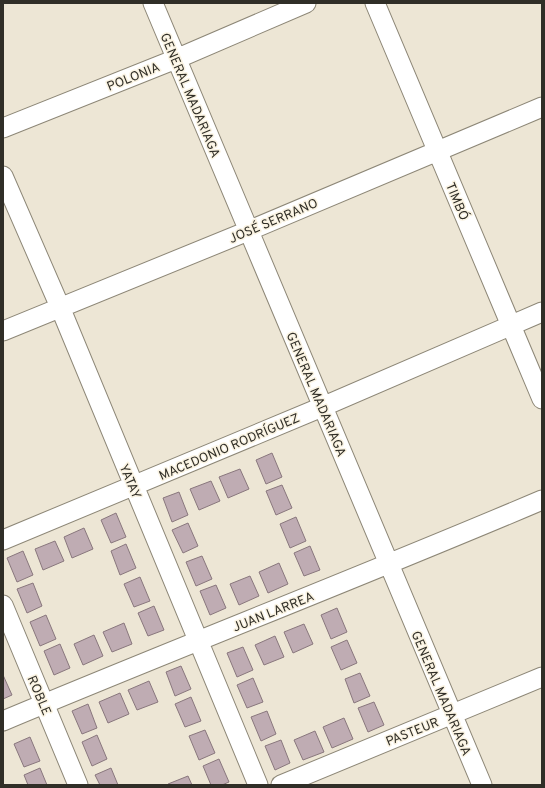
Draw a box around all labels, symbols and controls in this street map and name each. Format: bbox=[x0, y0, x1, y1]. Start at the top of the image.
street label: GENERAL MADARIAGA bbox=[156, 31, 223, 161]
street label: POLONIA bbox=[105, 60, 163, 96]
street label: TIMBÓ bbox=[441, 180, 473, 223]
street label: JOSÉ SERRANO bbox=[226, 194, 321, 248]
street label: GENERAL MADARIAGA bbox=[282, 330, 349, 460]
street label: MACEDONIO RODRÍGUEZ bbox=[156, 409, 303, 485]
street label: YATAY bbox=[115, 462, 144, 502]
street label: JUAN LARREA bbox=[231, 589, 317, 636]
street label: GENERAL MADARIAGA bbox=[407, 629, 474, 759]
street label: ROBLE bbox=[23, 674, 54, 718]
street label: PASTEUR bbox=[384, 715, 442, 751]

